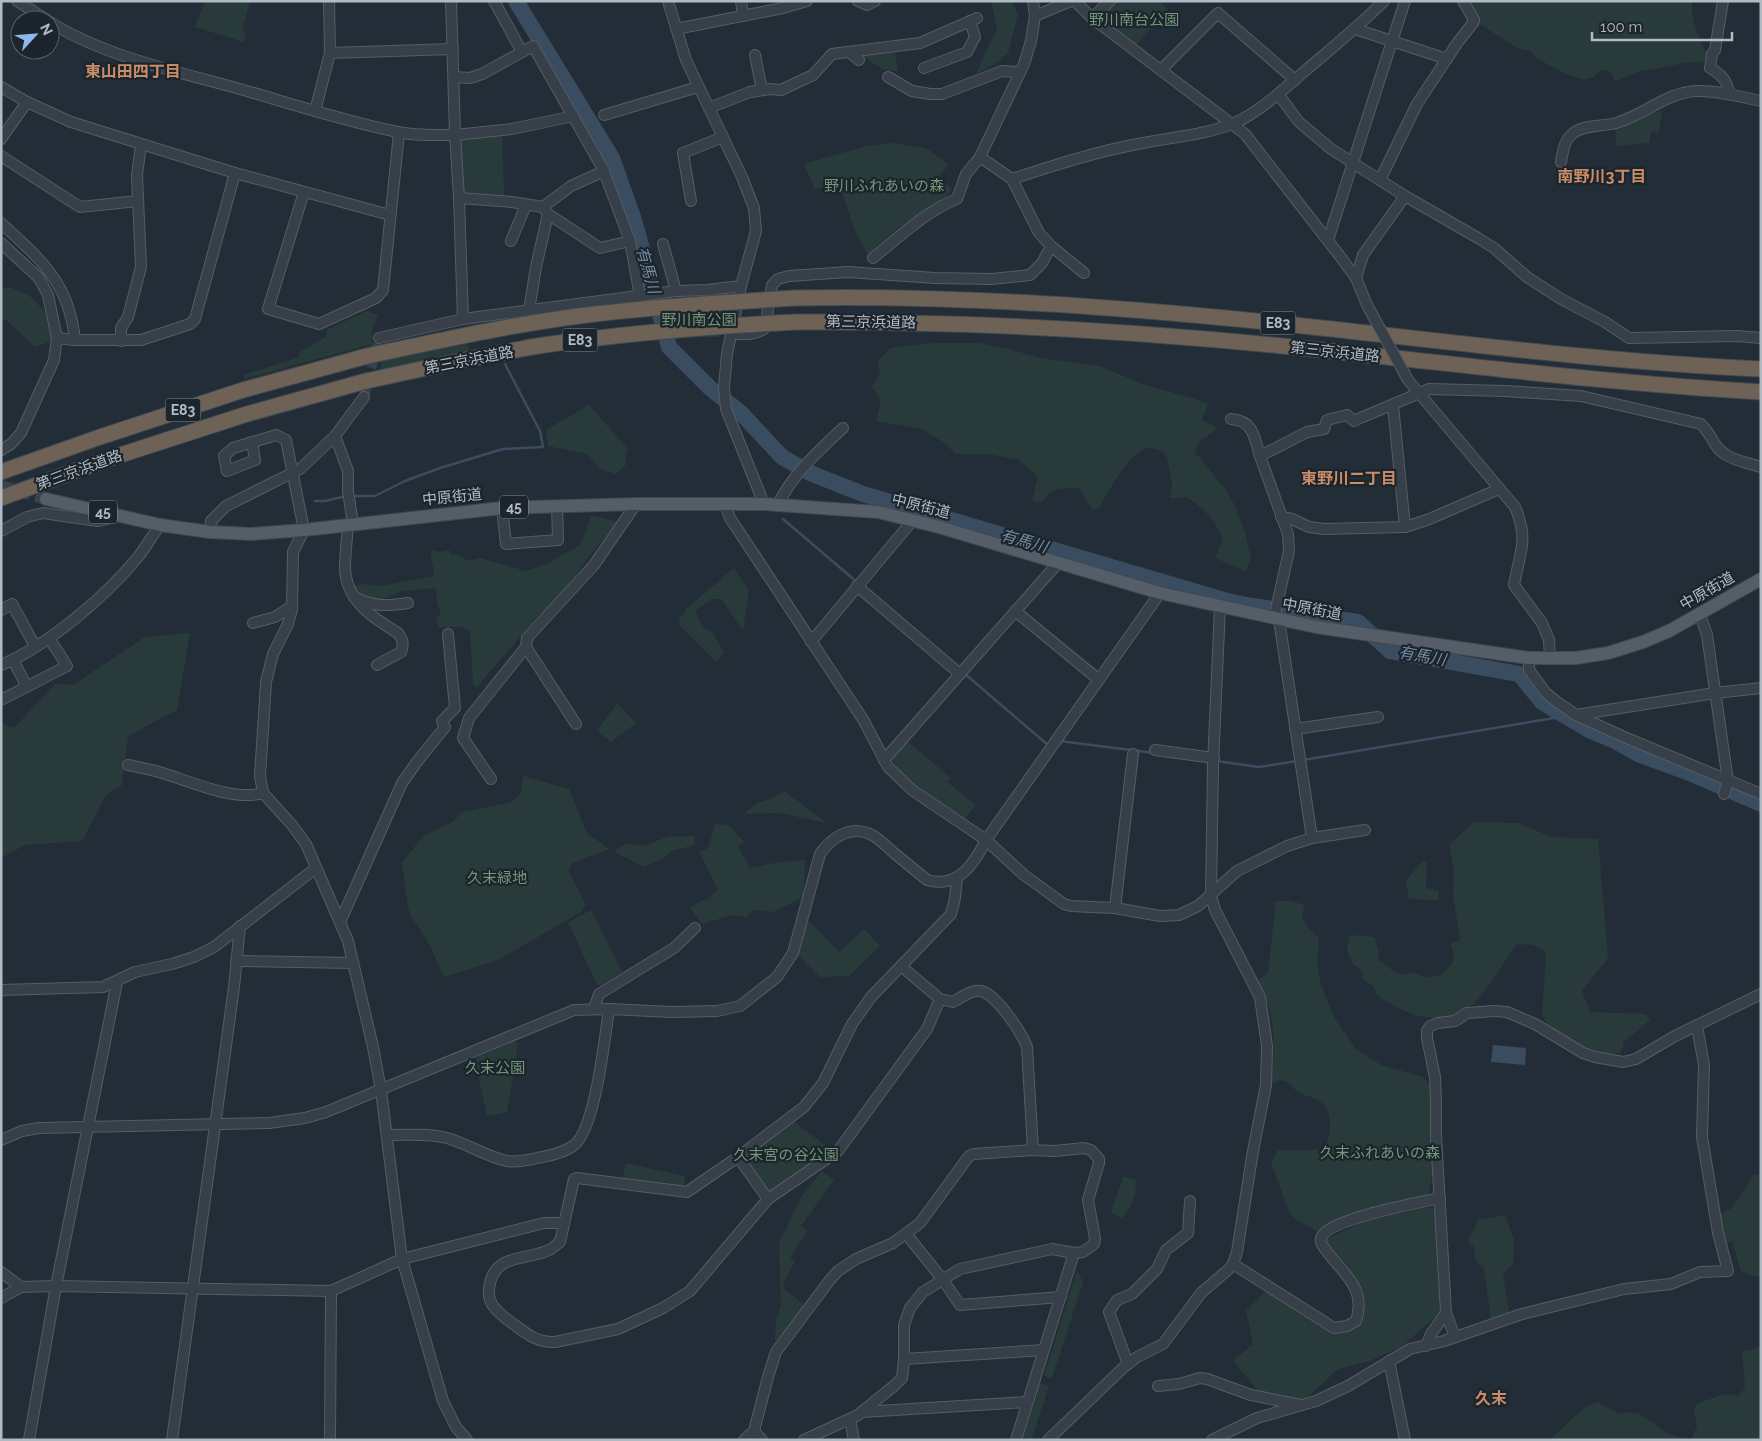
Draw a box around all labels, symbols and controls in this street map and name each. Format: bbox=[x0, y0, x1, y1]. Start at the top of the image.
north arrow bbox=[10, 10, 60, 60]
scale bar bbox=[1592, 10, 1732, 42]
park label: 野川南台公園 bbox=[1089, 11, 1179, 29]
text: 100 m bbox=[1600, 18, 1642, 36]
text: N bbox=[37, 21, 56, 38]
district label: 東山田四丁目 bbox=[85, 62, 181, 81]
district label: 南野川3丁目 bbox=[1558, 167, 1646, 186]
park label: 野川ふれあいの森 bbox=[824, 177, 944, 195]
water label: 有馬川 bbox=[632, 244, 664, 298]
park label: 野川南公園 bbox=[661, 311, 737, 329]
street label: 第三京浜道路 bbox=[826, 312, 916, 332]
road number: E83 bbox=[1260, 312, 1296, 334]
road number: E83 bbox=[562, 328, 598, 352]
street label: 第三京浜道路 bbox=[1289, 338, 1381, 366]
street label: 第三京浜道路 bbox=[423, 343, 515, 377]
road number: E83 bbox=[166, 398, 200, 422]
street label: 第三京浜道路 bbox=[34, 446, 124, 494]
district label: 東野川二丁目 bbox=[1301, 469, 1397, 488]
street label: 中原街道 bbox=[421, 485, 483, 509]
street label: 中原街道 bbox=[890, 490, 952, 522]
road number: 45 bbox=[500, 496, 528, 518]
road number: 45 bbox=[89, 501, 117, 524]
water label: 有馬川 bbox=[998, 525, 1052, 557]
street label: 中原街道 bbox=[1677, 568, 1737, 614]
street label: 中原街道 bbox=[1281, 594, 1343, 624]
water label: 有馬川 bbox=[1397, 642, 1449, 670]
park label: 久末緑地 bbox=[467, 869, 527, 887]
park label: 久末公園 bbox=[465, 1059, 525, 1077]
park label: 久末ふれあいの森 bbox=[1320, 1144, 1440, 1162]
park label: 久末宮の谷公園 bbox=[733, 1146, 839, 1164]
district label: 久末 bbox=[1475, 1389, 1507, 1408]

